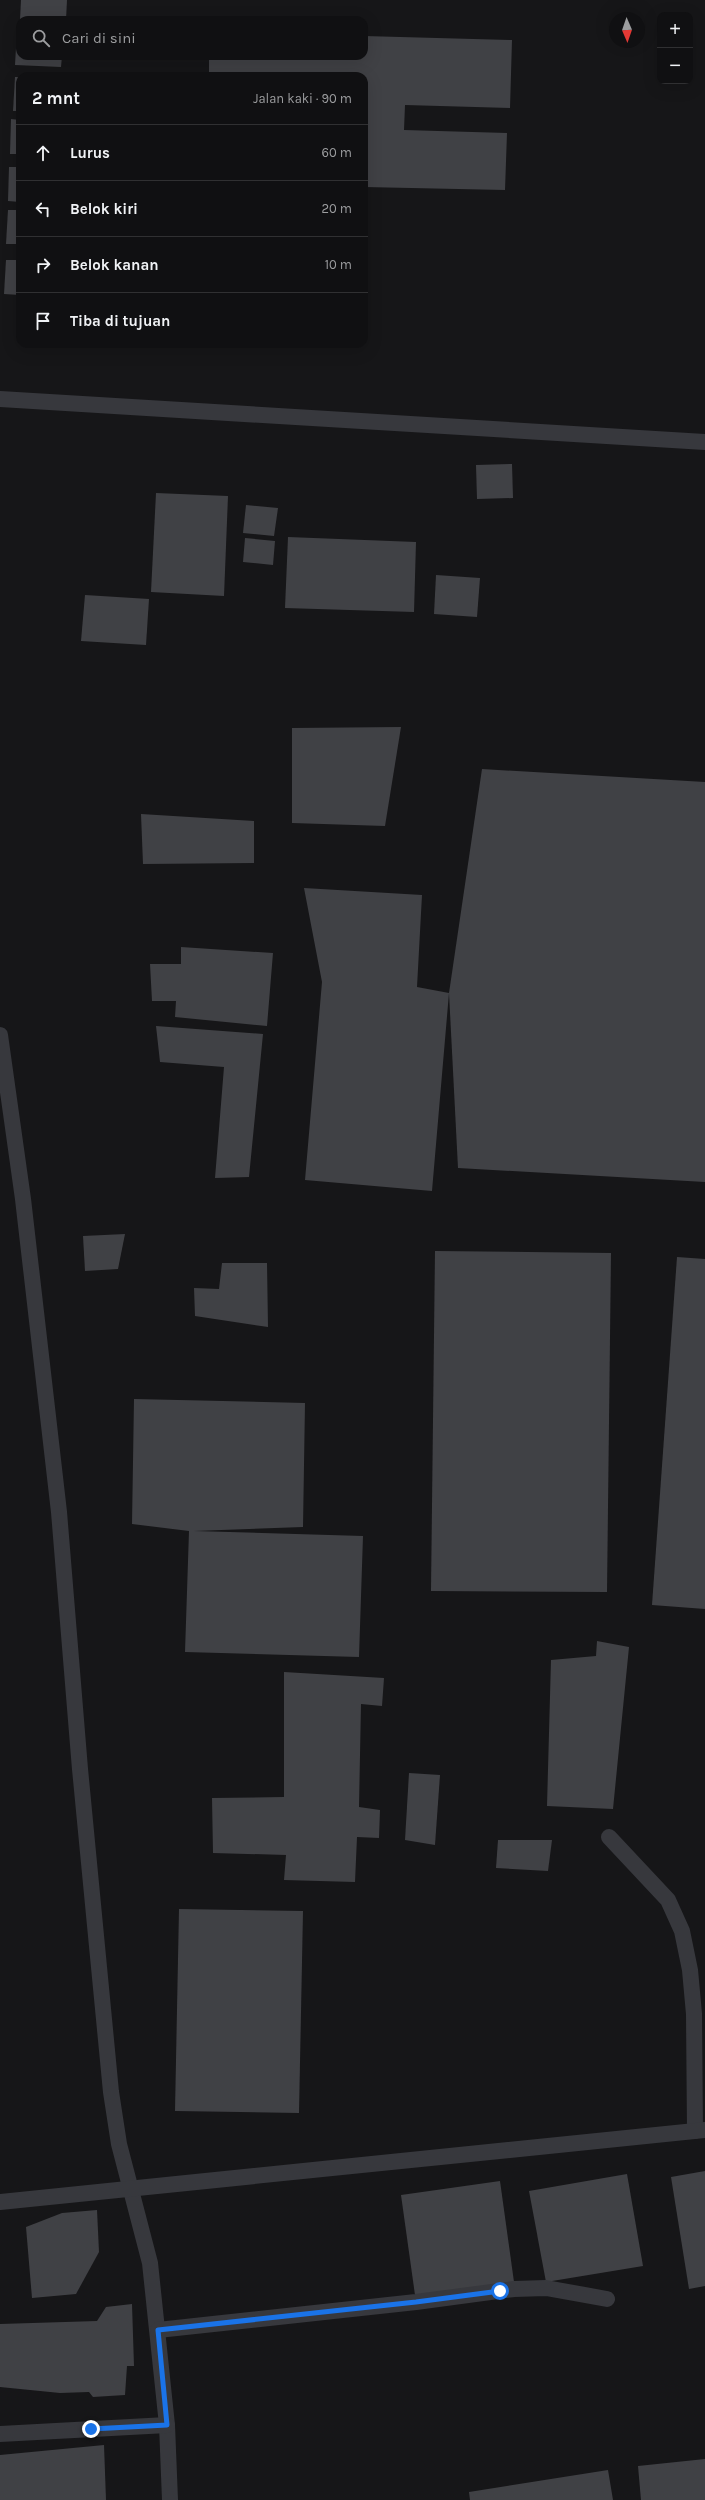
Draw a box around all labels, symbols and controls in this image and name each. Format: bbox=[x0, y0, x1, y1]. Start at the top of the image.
north arrow bbox=[609, 12, 645, 48]
map controls bbox=[657, 12, 693, 84]
button: + bbox=[657, 12, 693, 48]
search box bbox=[16, 16, 368, 60]
icon: search bbox=[30, 27, 52, 49]
text: Cari di sini bbox=[62, 29, 136, 47]
button: − bbox=[657, 48, 693, 84]
text: 2 mnt bbox=[32, 88, 80, 108]
text: Jalan kaki · 90 m bbox=[253, 91, 352, 106]
icon: ahead bbox=[32, 142, 54, 164]
text: Lurus bbox=[70, 144, 110, 162]
text: 60 m bbox=[322, 145, 352, 160]
icon: left bbox=[32, 198, 54, 220]
text: Belok kiri bbox=[70, 200, 138, 218]
text: 20 m bbox=[322, 201, 352, 216]
icon: right bbox=[32, 254, 54, 276]
text: Belok kanan bbox=[70, 256, 159, 274]
text: 10 m bbox=[325, 257, 352, 272]
icon: arrive bbox=[32, 310, 54, 332]
text: Tiba di tujuan bbox=[70, 312, 170, 330]
route start bbox=[491, 2282, 509, 2300]
route end bbox=[82, 2420, 100, 2438]

